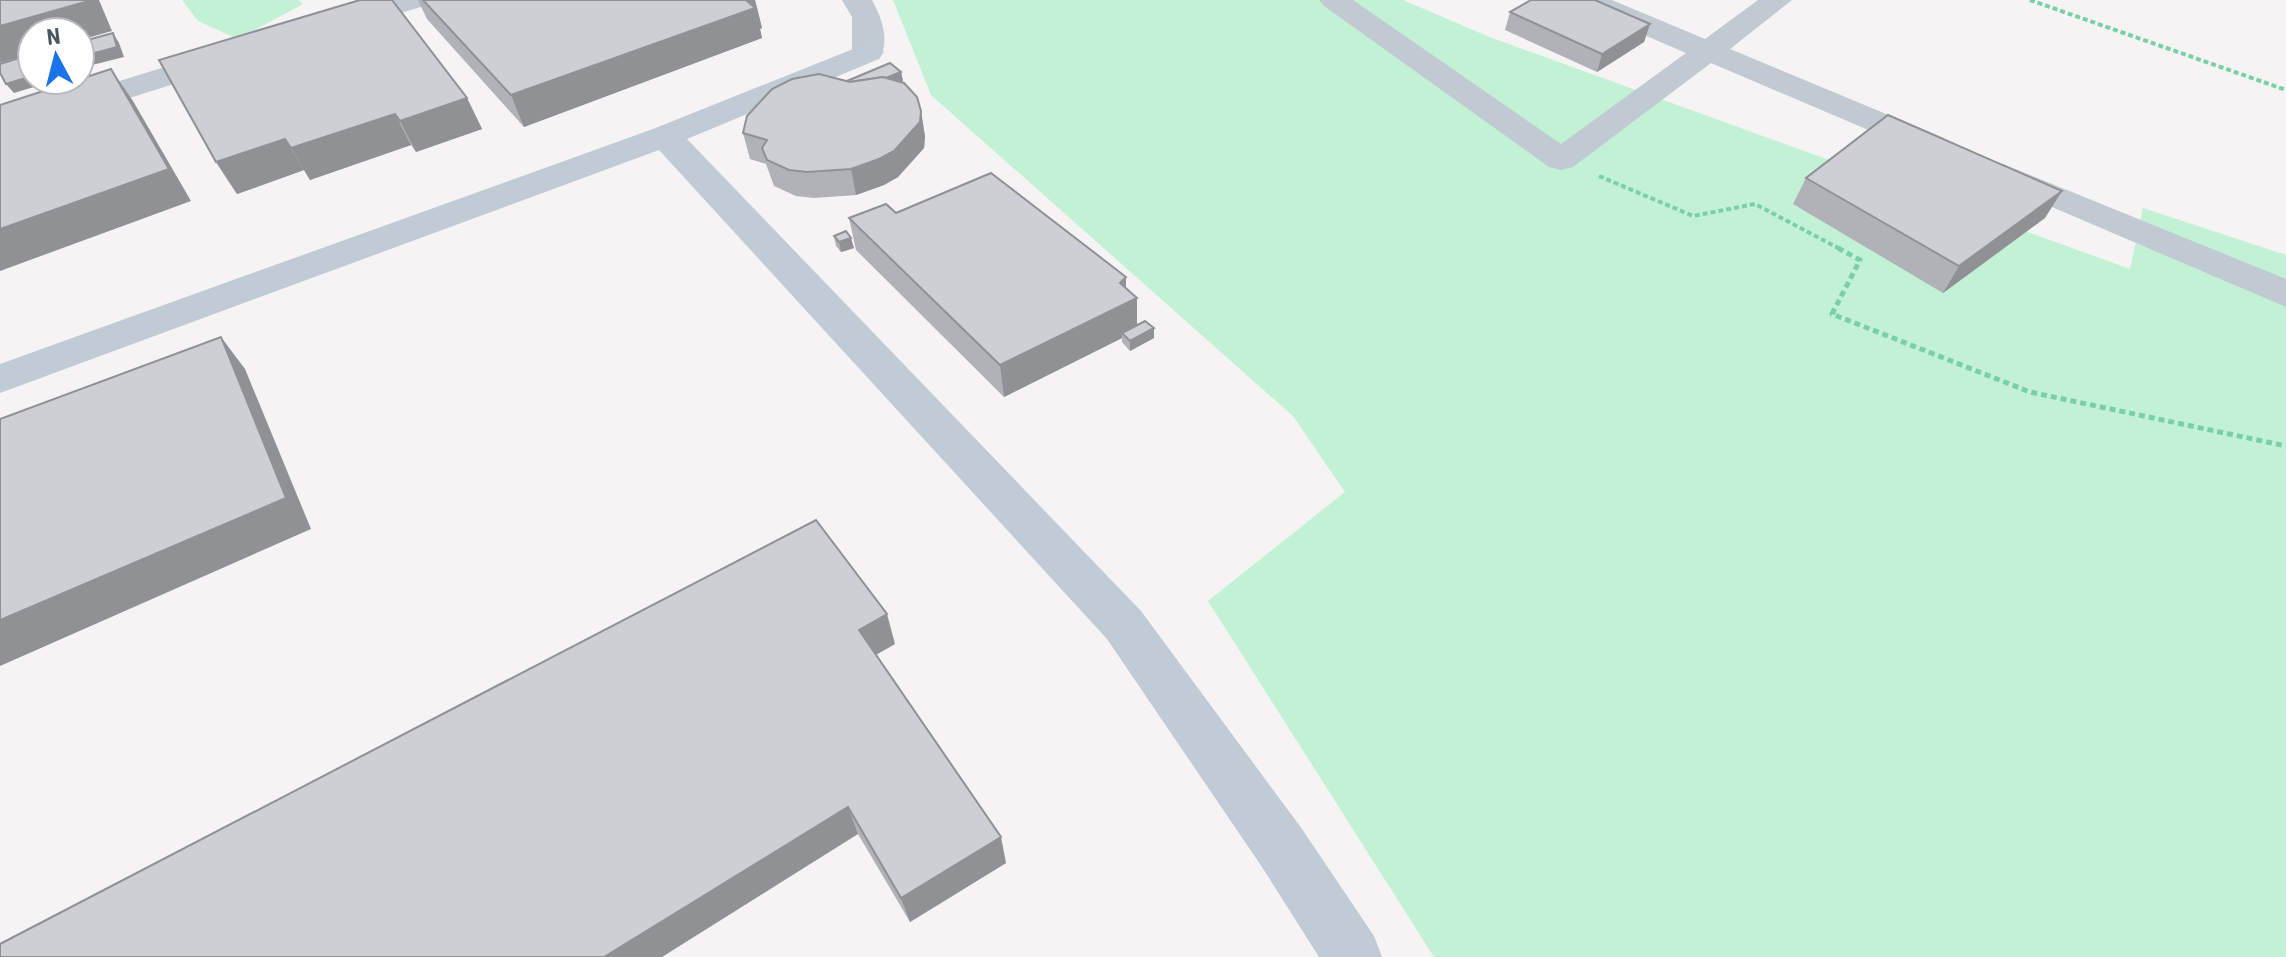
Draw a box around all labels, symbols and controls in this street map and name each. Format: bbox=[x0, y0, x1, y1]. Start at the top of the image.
north arrow bbox=[16, 16, 96, 96]
text: N bbox=[45, 23, 62, 50]

